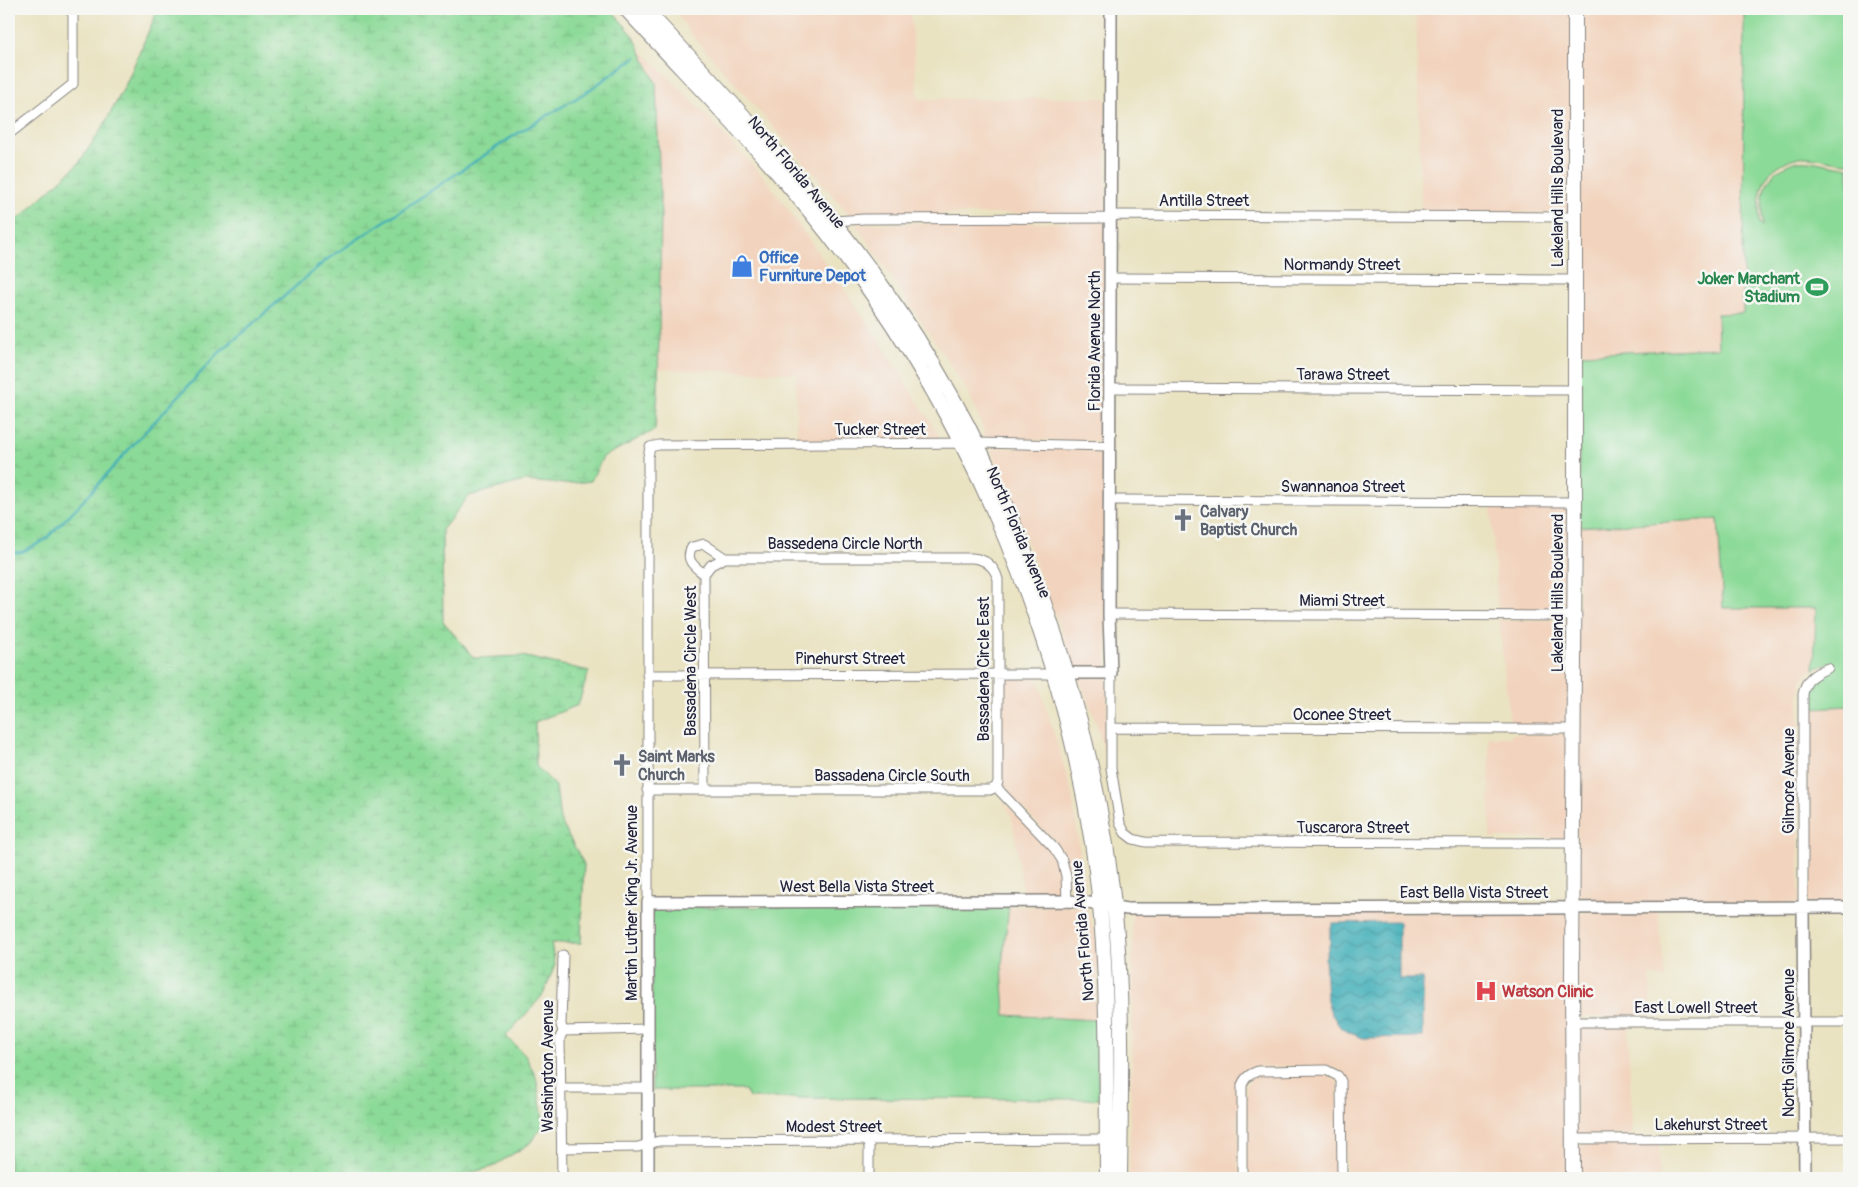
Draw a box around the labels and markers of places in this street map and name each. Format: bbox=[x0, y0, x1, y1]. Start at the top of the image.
place label: Office Furniture Depot bbox=[759, 248, 867, 286]
shop icon: Office Furniture Depot bbox=[729, 253, 755, 279]
place label: Joker Marchant Stadium bbox=[1697, 269, 1801, 307]
sports icon: Joker Marchant Stadium bbox=[1804, 274, 1830, 300]
place label: Calvary Baptist Church bbox=[1200, 502, 1298, 540]
church icon: Calvary Baptist Church bbox=[1170, 507, 1196, 533]
place label: Saint Marks Church bbox=[638, 747, 716, 785]
church icon: Saint Marks Church bbox=[609, 752, 635, 778]
hospital icon: Watson Clinic bbox=[1473, 978, 1499, 1004]
place label: Watson Clinic bbox=[1502, 982, 1594, 1002]

